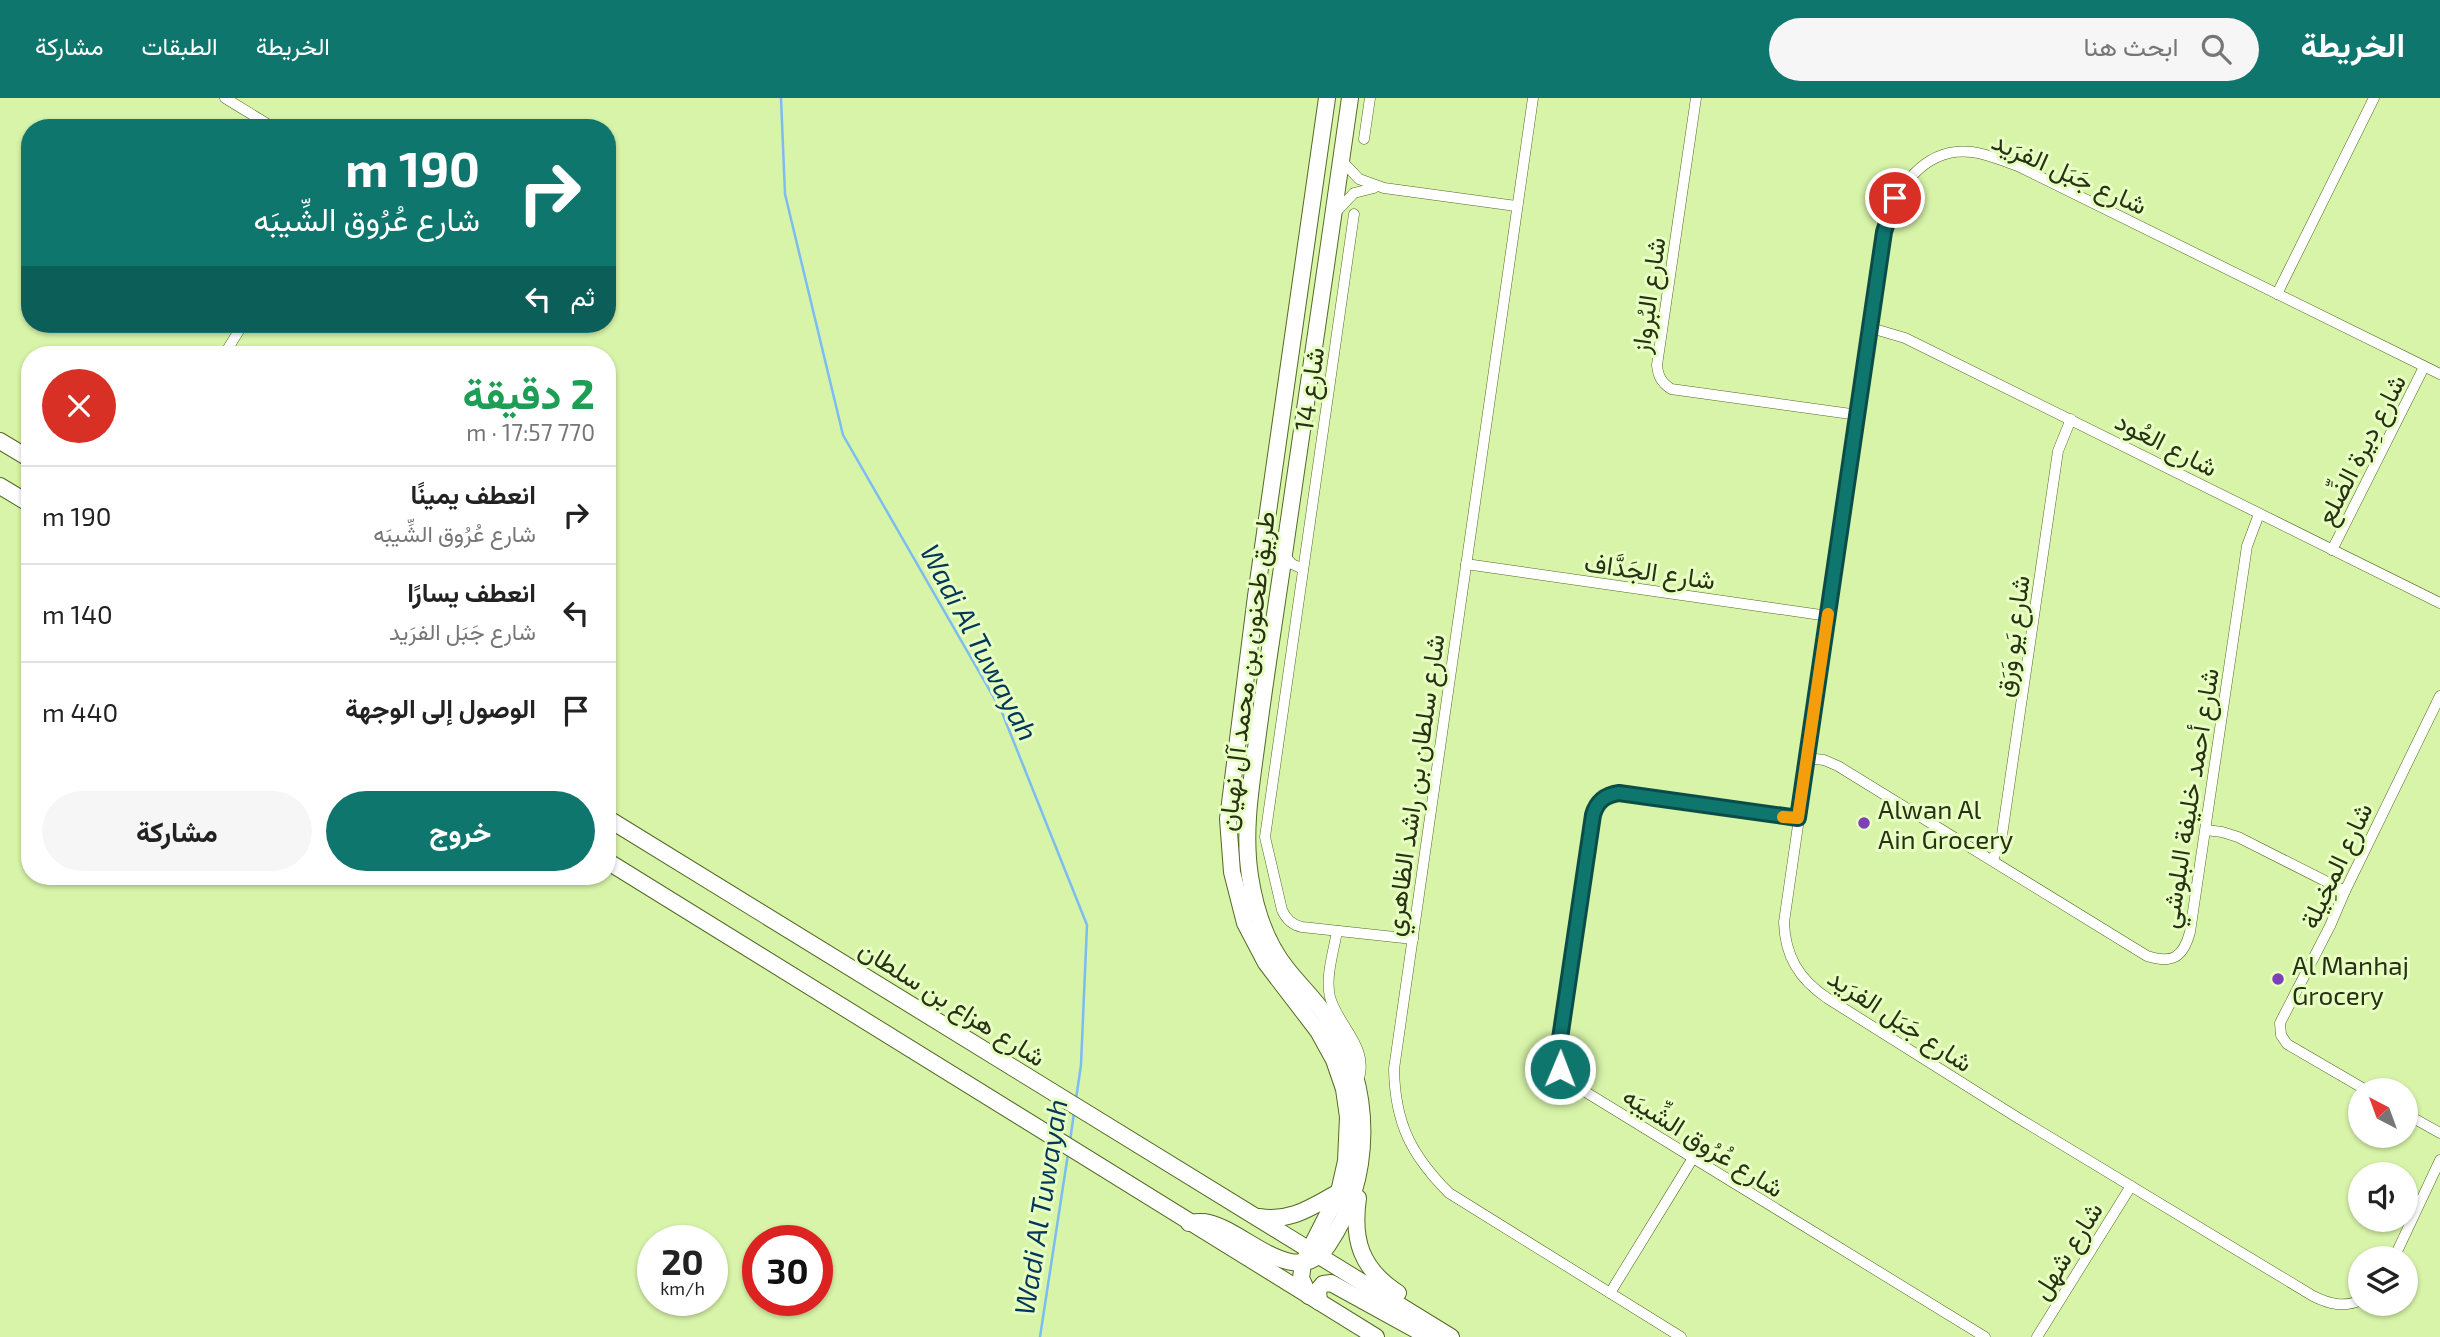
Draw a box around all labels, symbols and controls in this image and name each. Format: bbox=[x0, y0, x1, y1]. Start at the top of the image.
search box bbox=[1769, 18, 2259, 81]
text: الخريطة bbox=[2301, 24, 2405, 64]
text: ابحث هنا bbox=[2084, 30, 2179, 61]
icon: search bbox=[2197, 30, 2235, 68]
text: مشاركة bbox=[35, 31, 103, 60]
text: الطبقات bbox=[141, 31, 218, 60]
text: الخريطة bbox=[256, 31, 330, 60]
street label: شارع جَبَل الفرَيد bbox=[1986, 124, 2152, 224]
text: 190 m bbox=[345, 138, 480, 197]
icon: right bbox=[504, 147, 595, 238]
pin bbox=[1865, 168, 1925, 228]
icon: arrive bbox=[1876, 179, 1914, 217]
text: شارع عُرُوق الشِّيبَه bbox=[253, 199, 480, 237]
street label: شارع البُرواز bbox=[1623, 235, 1674, 357]
icon: left bbox=[519, 280, 557, 318]
text: ثم bbox=[571, 280, 595, 311]
street label: شارع 14 bbox=[1287, 345, 1333, 434]
text: 2 دقيقة bbox=[462, 367, 595, 417]
street label: شارع دِيرة الضِّلع bbox=[2308, 368, 2415, 531]
button: close bbox=[42, 369, 116, 443]
street label: شارع العُود bbox=[2109, 404, 2223, 485]
text: 770 m · 17:57 bbox=[466, 418, 595, 446]
text: انعطف يمينًا bbox=[411, 478, 536, 509]
icon: right bbox=[557, 496, 595, 534]
text: 190 m bbox=[42, 500, 112, 531]
street label: طريق طحنون بن محمد آل نهيان bbox=[1210, 509, 1282, 833]
text: شارع عُرُوق الشِّيبَه bbox=[373, 519, 536, 547]
water label: Wadi Al Tuwayah bbox=[914, 538, 1046, 746]
street label: شارع الجَدَّاف bbox=[1582, 545, 1717, 598]
street label: شارع يَو وَرَق bbox=[1987, 573, 2039, 699]
text: انعطف يسارًا bbox=[407, 576, 536, 607]
icon: left bbox=[557, 594, 595, 632]
text: 140 m bbox=[42, 598, 113, 629]
text: شارع جَبَل الفرَيد bbox=[389, 617, 536, 645]
street label: شارع سلطان بن راشد الظاهري bbox=[1376, 632, 1456, 939]
street label: شارع أحمد خليفة البلوشي bbox=[2152, 666, 2231, 931]
text: الوصول إلى الوجهة bbox=[345, 692, 536, 723]
icon: arrive bbox=[557, 692, 595, 730]
text: 440 m bbox=[42, 696, 118, 727]
button: مشاركة bbox=[42, 791, 312, 871]
button: خروج bbox=[326, 791, 595, 871]
place label: Alwan Al Ain Grocery bbox=[1878, 793, 2014, 854]
street label: شارع المخِيلة bbox=[2292, 797, 2381, 935]
marker: Alwan Al Ain Grocery bbox=[1856, 815, 1872, 831]
street label: شارع هزاع بن سلطان bbox=[852, 932, 1052, 1075]
place label: Al Manhaj Grocery bbox=[2292, 949, 2409, 1010]
street label: شارع جَبَل الفرَيد bbox=[1821, 961, 1979, 1081]
marker: Al Manhaj Grocery bbox=[2270, 971, 2286, 987]
position arrow bbox=[1523, 1032, 1597, 1106]
street label: شارع عُرُوق الشِّيبَه bbox=[1616, 1078, 1791, 1206]
north arrow bbox=[2348, 1078, 2418, 1148]
map controls bbox=[2348, 1078, 2418, 1316]
water label: Wadi Al Tuwayah bbox=[1006, 1097, 1074, 1317]
button: sound bbox=[2348, 1162, 2418, 1232]
street label: شارع شهل bbox=[2024, 1196, 2111, 1307]
speed limit sign: 30 bbox=[742, 1225, 833, 1316]
text: 20 bbox=[661, 1240, 704, 1282]
button: layers bbox=[2348, 1246, 2418, 1316]
text: km/h bbox=[660, 1277, 705, 1299]

